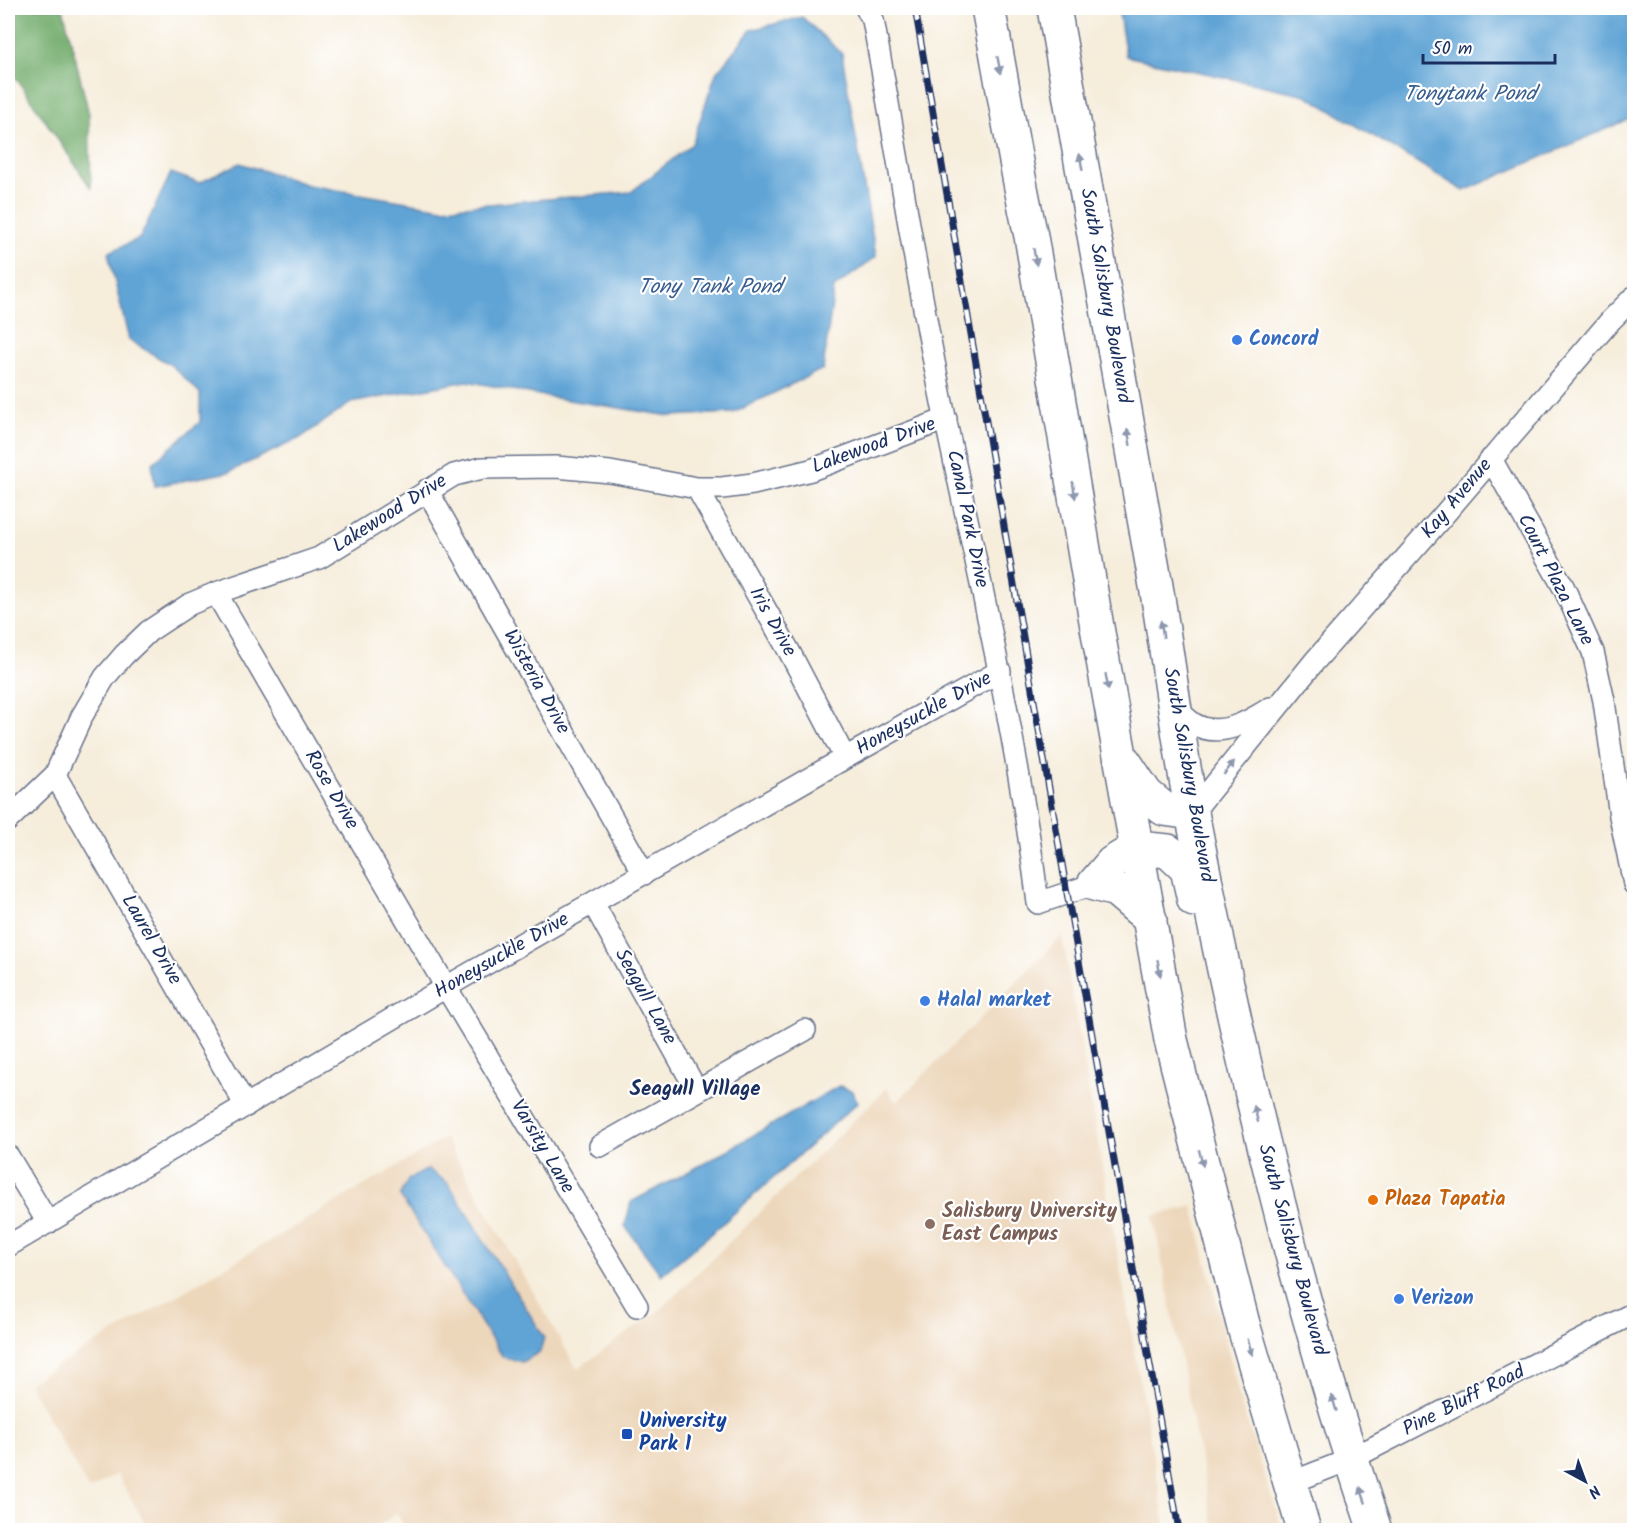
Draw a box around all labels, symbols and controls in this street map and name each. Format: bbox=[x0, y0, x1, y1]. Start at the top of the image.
scale bar bbox=[1423, 27, 1555, 65]
text: 50 m bbox=[1432, 35, 1472, 64]
one-way arrow bbox=[995, 56, 1004, 75]
water label: Tonytank Pond bbox=[1404, 78, 1540, 111]
one-way arrow bbox=[1076, 152, 1085, 171]
street label: South Salisbury Boulevard bbox=[1070, 186, 1140, 407]
one-way arrow bbox=[1030, 247, 1039, 266]
water label: Tony Tank Pond bbox=[638, 271, 786, 304]
place label: Concord bbox=[1249, 324, 1320, 356]
marker: Concord bbox=[1230, 333, 1244, 347]
street label: Lakewood Drive bbox=[807, 409, 941, 483]
one-way arrow bbox=[1125, 427, 1134, 446]
street label: Canal Park Drive bbox=[937, 447, 997, 591]
street label: Kay Avenue bbox=[1413, 451, 1501, 547]
street label: Lakewood Drive bbox=[326, 466, 454, 562]
one-way arrow bbox=[1070, 481, 1079, 500]
street label: Court Plaza Lane bbox=[1508, 508, 1602, 652]
street label: Iris Drive bbox=[740, 581, 804, 663]
one-way arrow bbox=[1158, 619, 1167, 638]
street label: Wisteria Drive bbox=[494, 623, 578, 741]
street label: Honeysuckle Drive bbox=[850, 663, 998, 765]
street label: South Salisbury Boulevard bbox=[1153, 665, 1223, 886]
one-way arrow bbox=[1103, 673, 1112, 692]
street label: Rose Drive bbox=[295, 744, 367, 836]
one-way arrow bbox=[1223, 760, 1235, 776]
street label: Laurel Drive bbox=[112, 889, 190, 991]
street label: Honeysuckle Drive bbox=[428, 904, 576, 1008]
street label: Seagull Lane bbox=[605, 943, 685, 1051]
one-way arrow bbox=[1154, 959, 1163, 978]
place label: Halal market bbox=[937, 985, 1052, 1017]
marker: Halal market bbox=[918, 994, 932, 1008]
district label: Seagull Village bbox=[630, 1073, 760, 1106]
street label: Varsity Lane bbox=[501, 1094, 583, 1200]
one-way arrow bbox=[1251, 1104, 1261, 1123]
street label: South Salisbury Boulevard bbox=[1248, 1141, 1336, 1360]
one-way arrow bbox=[1197, 1149, 1207, 1167]
place label: Plaza Tapatia bbox=[1385, 1184, 1505, 1216]
marker: Plaza Tapatia bbox=[1366, 1193, 1380, 1207]
place label: Salisbury University East Campus bbox=[942, 1196, 1118, 1251]
marker: Salisbury University East Campus bbox=[923, 1217, 937, 1231]
place label: Verizon bbox=[1411, 1283, 1474, 1315]
marker: Verizon bbox=[1392, 1292, 1406, 1306]
one-way arrow bbox=[1246, 1338, 1255, 1356]
street label: Pine Bluff Road bbox=[1397, 1356, 1532, 1446]
one-way arrow bbox=[1329, 1394, 1338, 1412]
place label: University Park 1 bbox=[639, 1406, 727, 1461]
marker: University Park 1 bbox=[620, 1427, 634, 1441]
north arrow bbox=[1555, 1451, 1615, 1511]
text: N bbox=[1582, 1478, 1606, 1504]
one-way arrow bbox=[1358, 1486, 1368, 1504]

